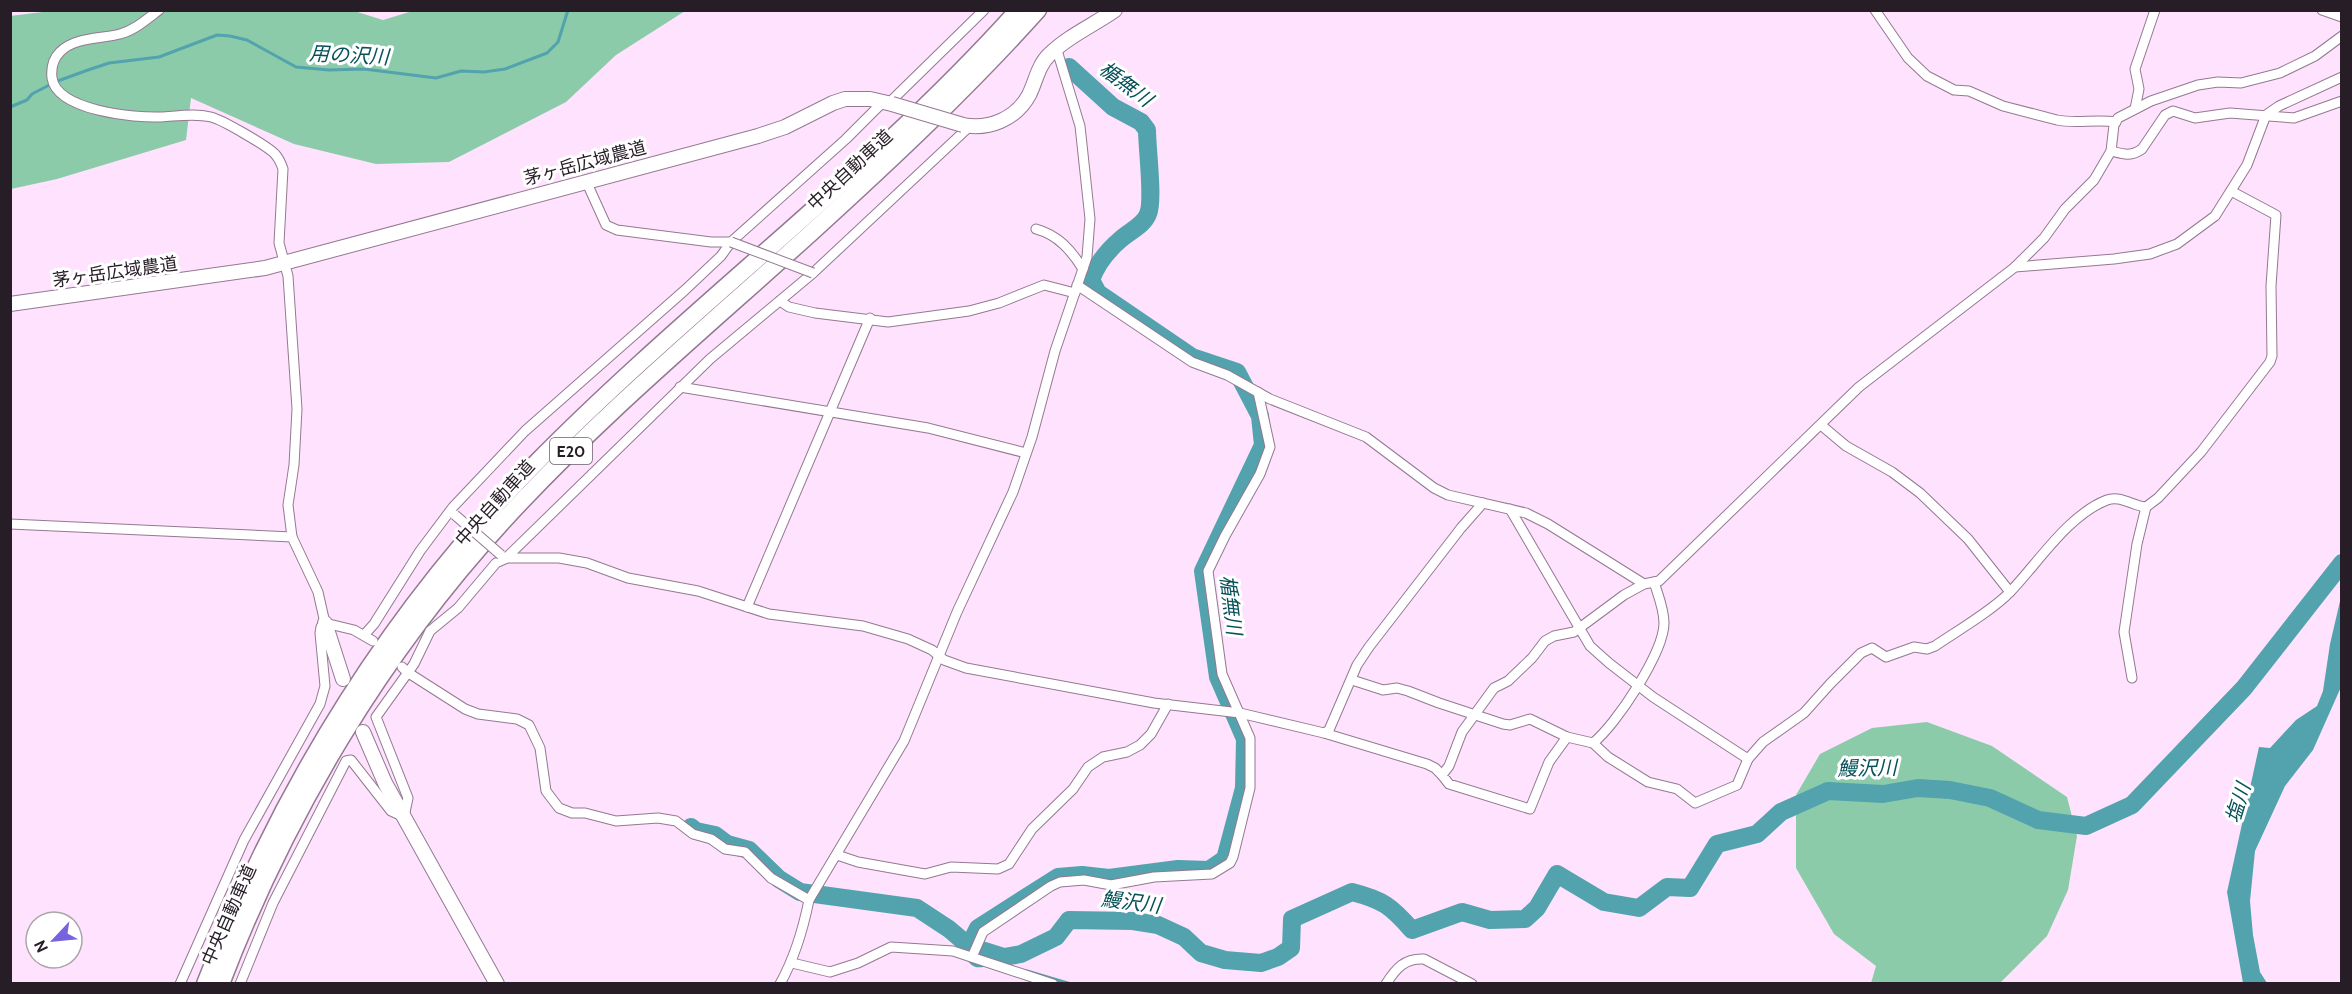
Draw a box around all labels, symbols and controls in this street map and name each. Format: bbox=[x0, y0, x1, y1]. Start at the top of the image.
water label: 用の沢川 bbox=[308, 41, 392, 69]
water label: 楯無川 bbox=[1095, 56, 1159, 113]
street label: 中央自動車道 bbox=[803, 125, 897, 215]
street label: 茅ヶ岳広域農道 bbox=[521, 136, 649, 190]
street label: 茅ヶ岳広域農道 bbox=[51, 252, 179, 292]
road number: E20 bbox=[550, 438, 592, 464]
street label: 中央自動車道 bbox=[451, 456, 539, 550]
water label: 楯無川 bbox=[1215, 574, 1247, 638]
water label: 鰻沢川 bbox=[1837, 755, 1899, 781]
water label: 塩川 bbox=[2221, 778, 2256, 826]
street label: 中央自動車道 bbox=[197, 861, 261, 969]
water label: 鰻沢川 bbox=[1100, 886, 1164, 918]
north arrow bbox=[24, 910, 84, 970]
text: N bbox=[30, 937, 52, 956]

